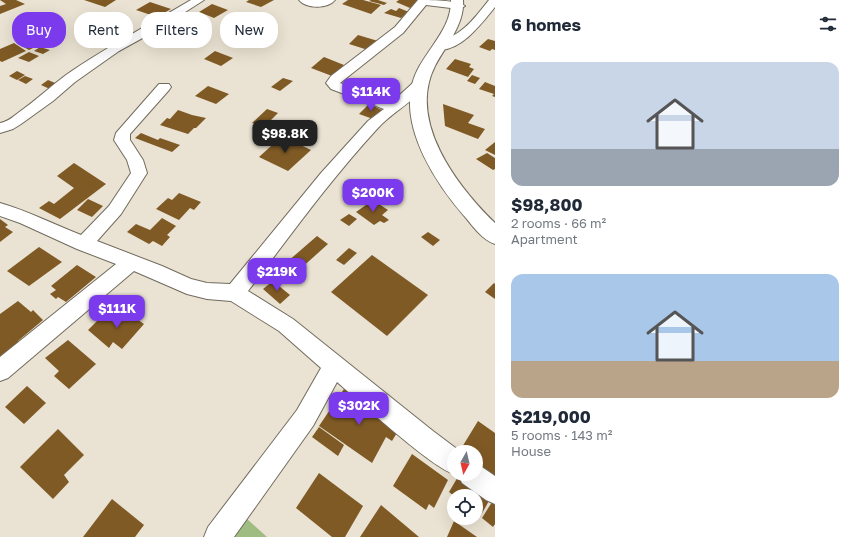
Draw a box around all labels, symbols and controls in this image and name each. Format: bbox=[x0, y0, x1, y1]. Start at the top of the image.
chip: Buy bbox=[12, 12, 66, 48]
chip: Rent bbox=[74, 12, 133, 48]
chip: Filters bbox=[141, 12, 212, 48]
chip: New bbox=[220, 12, 278, 48]
icon: filters bbox=[817, 13, 839, 35]
text: 6 homes bbox=[511, 14, 581, 35]
pin: $114K bbox=[343, 78, 399, 112]
text: $114K bbox=[351, 83, 391, 99]
icon: home bbox=[639, 88, 711, 160]
pin: $98.8K bbox=[252, 120, 318, 154]
text: $98.8K bbox=[261, 125, 309, 141]
pin: $200K bbox=[345, 179, 401, 213]
text: $200K bbox=[352, 184, 394, 200]
text: $98,800 bbox=[511, 194, 583, 215]
text: 2 rooms · 66 m² bbox=[511, 215, 606, 231]
text: Apartment bbox=[511, 231, 578, 247]
pin: $219K bbox=[249, 258, 305, 292]
text: $219K bbox=[256, 263, 298, 279]
pin: $111K bbox=[89, 295, 145, 329]
text: $111K bbox=[98, 300, 136, 316]
icon: home bbox=[639, 300, 711, 372]
pin: $302K bbox=[331, 392, 387, 426]
text: $302K bbox=[338, 397, 380, 413]
text: $219,000 bbox=[511, 406, 591, 427]
text: 5 rooms · 143 m² bbox=[511, 427, 612, 443]
text: House bbox=[511, 443, 551, 459]
north arrow bbox=[447, 445, 483, 481]
map controls bbox=[447, 445, 483, 525]
button: locate bbox=[447, 489, 483, 525]

